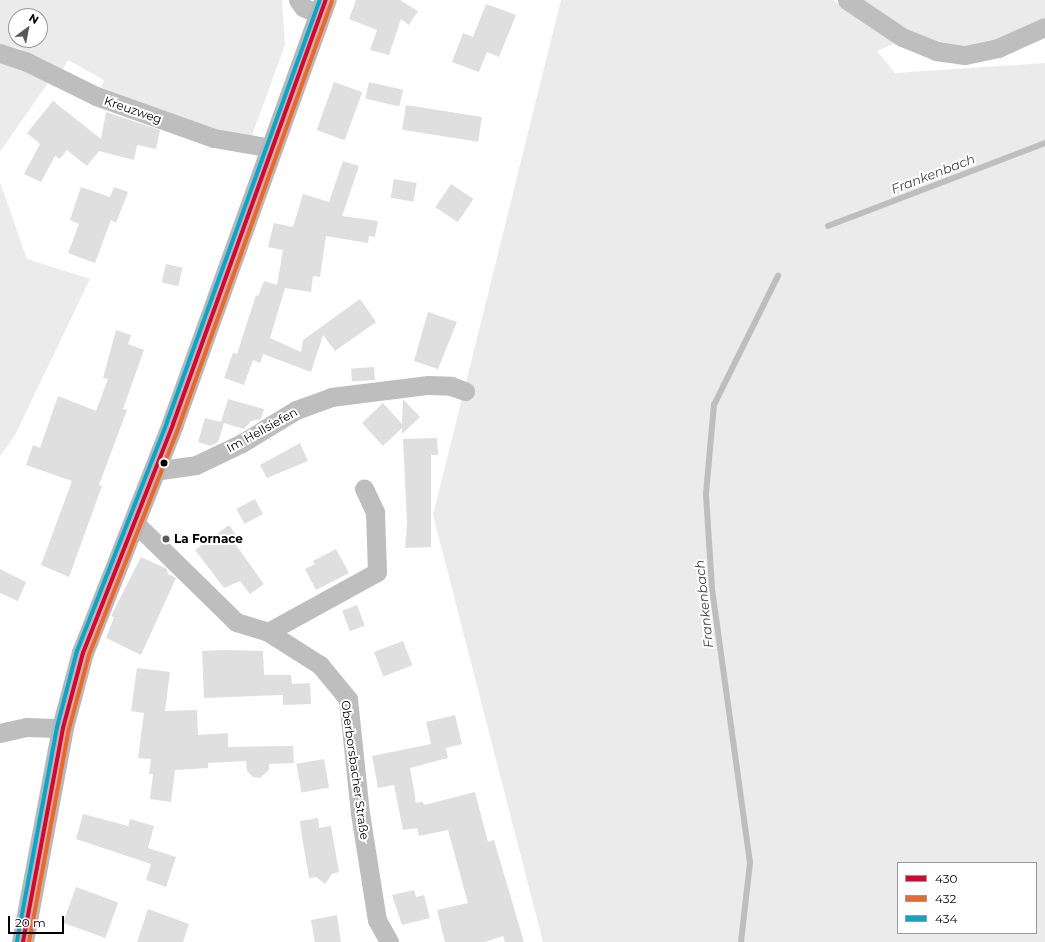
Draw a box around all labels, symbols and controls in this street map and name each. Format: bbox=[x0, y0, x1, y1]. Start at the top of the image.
north arrow bbox=[8, 8, 48, 48]
text: N bbox=[26, 10, 41, 27]
street label: Kreuzweg bbox=[102, 93, 164, 127]
water label: Frankenbach bbox=[889, 151, 977, 197]
street label: Im Hellsiefen bbox=[224, 405, 300, 455]
unlabelled marker bbox=[159, 458, 169, 468]
place label: La Fornace bbox=[174, 532, 243, 546]
marker: La Fornace bbox=[161, 534, 171, 544]
water label: Frankenbach bbox=[692, 559, 716, 649]
street label: Oberborsbacher Straße bbox=[338, 699, 372, 841]
legend bbox=[897, 862, 1037, 934]
text: 430 bbox=[935, 871, 957, 886]
text: 432 bbox=[935, 891, 956, 906]
scale bar bbox=[10, 908, 66, 934]
text: 434 bbox=[935, 911, 957, 926]
text: 20 m bbox=[15, 915, 46, 930]

